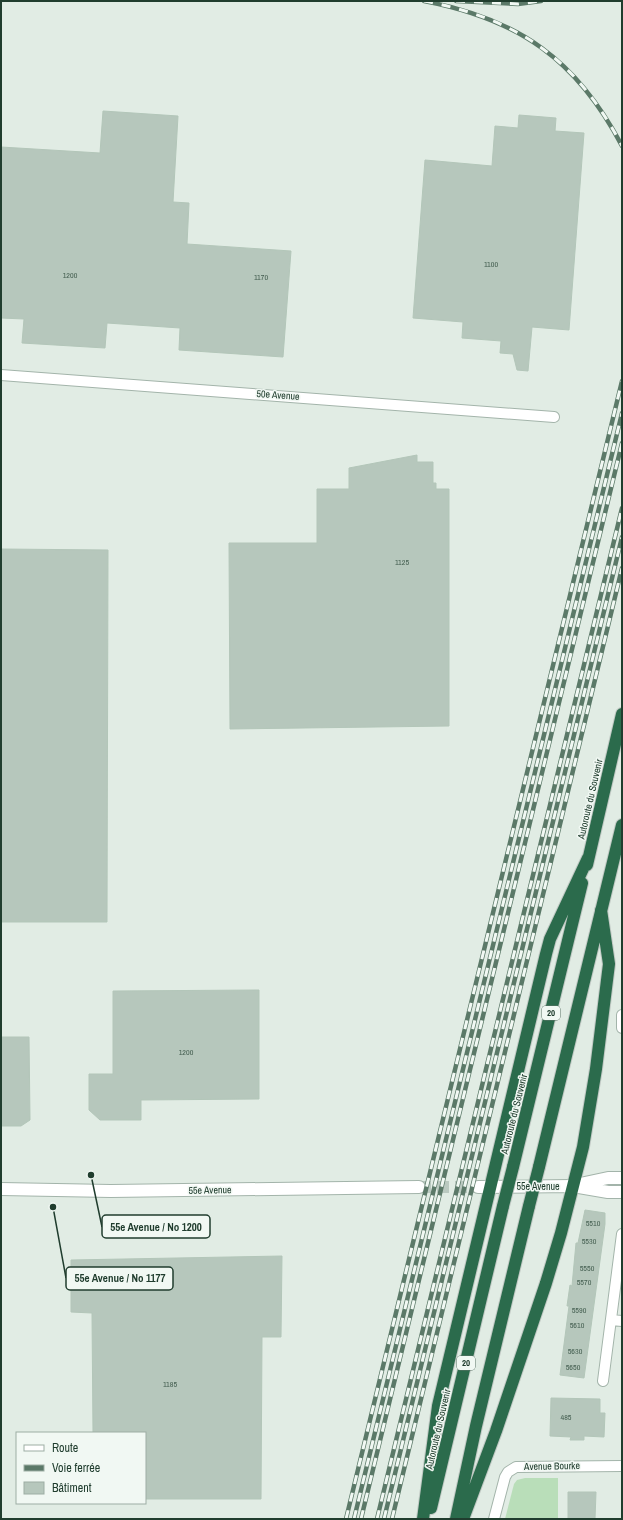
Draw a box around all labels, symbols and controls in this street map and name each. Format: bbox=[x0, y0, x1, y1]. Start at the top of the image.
house number: 1100 bbox=[484, 259, 498, 269]
house number: 1200 bbox=[63, 270, 78, 280]
house number: 1170 bbox=[254, 272, 268, 282]
street label: 50e Avenue bbox=[256, 387, 300, 403]
house number: 1125 bbox=[395, 557, 409, 567]
street label: Autoroute du Souvenir bbox=[574, 757, 606, 841]
road number: 20 bbox=[542, 1006, 560, 1020]
house number: 1200 bbox=[179, 1047, 194, 1057]
street label: Autoroute du Souvenir bbox=[498, 1072, 530, 1156]
street label: 55e Avenue bbox=[516, 1180, 560, 1193]
street label: 55e Avenue bbox=[188, 1183, 232, 1197]
callout: 55e Avenue / No 1200 bbox=[102, 1215, 210, 1238]
house number: 5510 bbox=[586, 1218, 601, 1228]
text: 55e Avenue / No 1200 bbox=[110, 1220, 202, 1234]
house number: 5530 bbox=[582, 1236, 597, 1246]
house number: 5550 bbox=[580, 1263, 595, 1273]
callout: 55e Avenue / No 1177 bbox=[66, 1267, 173, 1290]
text: 55e Avenue / No 1177 bbox=[74, 1271, 166, 1285]
house number: 5570 bbox=[577, 1277, 592, 1287]
house number: 5590 bbox=[572, 1305, 587, 1315]
house number: 5610 bbox=[570, 1320, 585, 1330]
house number: 5630 bbox=[568, 1346, 583, 1356]
road number: 20 bbox=[457, 1356, 475, 1370]
house number: 5650 bbox=[566, 1362, 581, 1372]
house number: 1185 bbox=[163, 1379, 177, 1389]
street label: Autoroute du Souvenir bbox=[422, 1387, 454, 1471]
house number: 485 bbox=[561, 1412, 572, 1422]
legend bbox=[16, 1432, 146, 1504]
text: Route bbox=[52, 1440, 78, 1456]
street label: Avenue Bourke bbox=[523, 1459, 581, 1473]
text: Voie ferrée bbox=[52, 1460, 100, 1476]
text: Bâtiment bbox=[52, 1480, 92, 1496]

